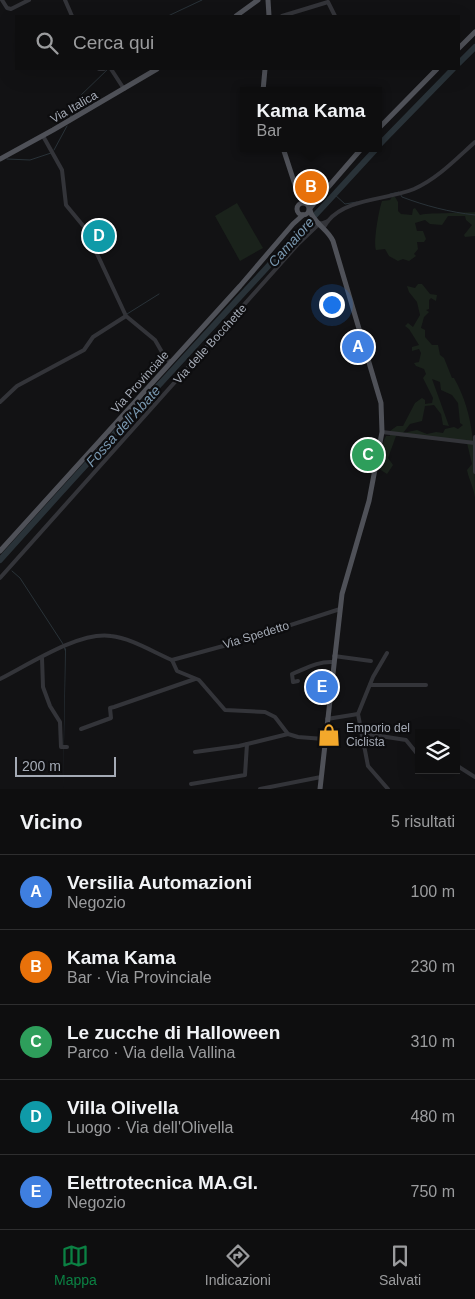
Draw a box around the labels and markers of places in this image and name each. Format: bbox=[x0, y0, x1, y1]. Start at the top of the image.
pin: B bbox=[295, 168, 327, 206]
pin: D bbox=[83, 217, 115, 255]
pin: A bbox=[342, 328, 374, 366]
pin: C bbox=[352, 436, 384, 474]
pin: E bbox=[306, 668, 338, 706]
place label: Emporio del Ciclista bbox=[346, 721, 410, 749]
shop icon: Emporio del Ciclista bbox=[316, 722, 342, 748]

